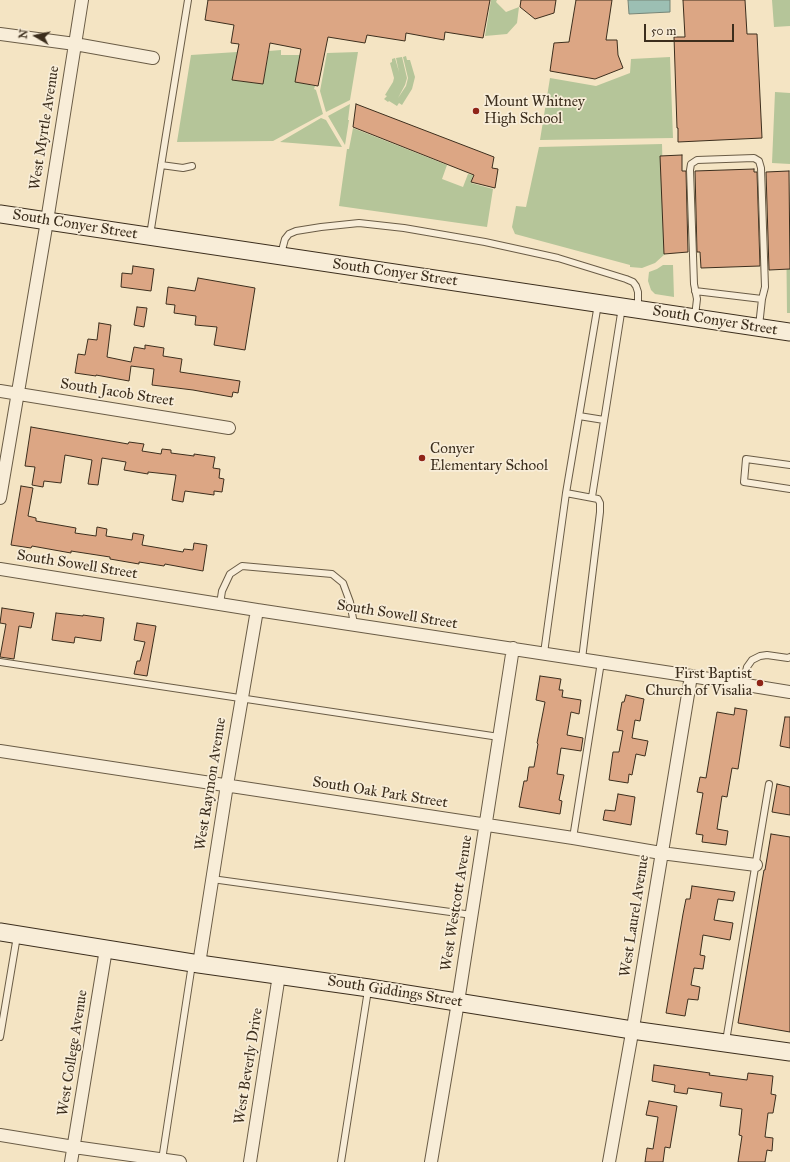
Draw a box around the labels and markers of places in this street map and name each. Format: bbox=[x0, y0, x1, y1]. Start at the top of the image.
place label: Mount Whitney High School bbox=[484, 93, 585, 128]
marker: Mount Whitney High School bbox=[471, 106, 481, 116]
place label: Conyer Elementary School bbox=[430, 440, 548, 475]
marker: Conyer Elementary School bbox=[417, 453, 427, 463]
place label: First Baptist Church of Visalia bbox=[645, 665, 752, 700]
marker: First Baptist Church of Visalia bbox=[755, 678, 765, 688]

